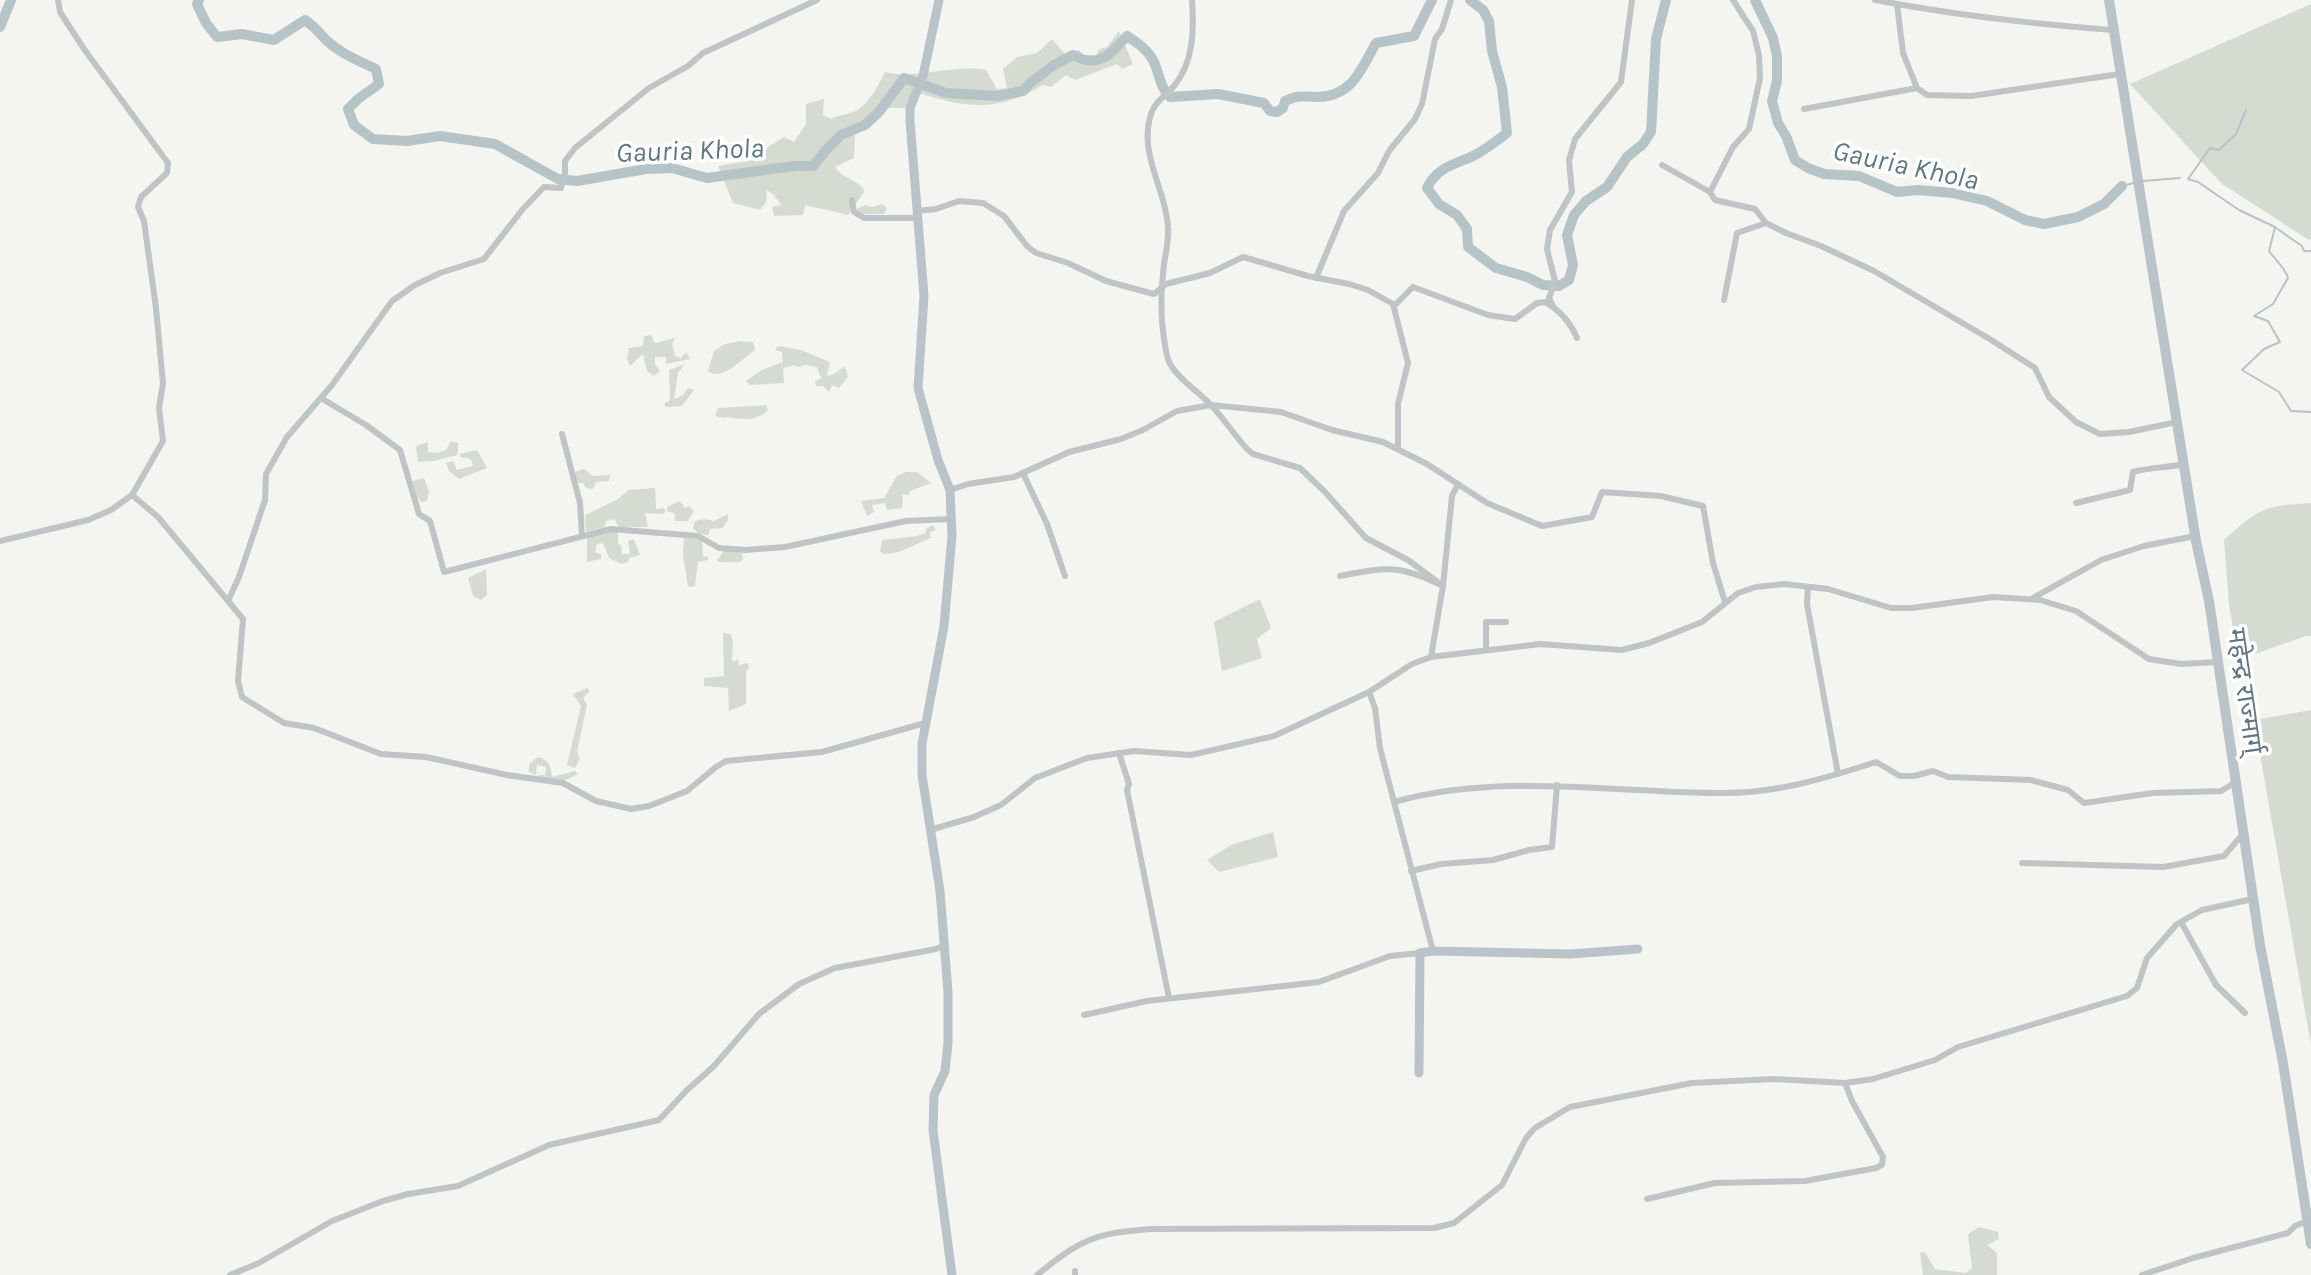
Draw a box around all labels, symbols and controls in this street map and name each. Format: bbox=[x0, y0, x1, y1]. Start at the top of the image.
water label: Gauria Khola bbox=[615, 131, 765, 169]
water label: Gauria Khola bbox=[1830, 133, 1982, 197]
street label: महेन्द्र राज्मार्ग् bbox=[2221, 626, 2270, 760]

